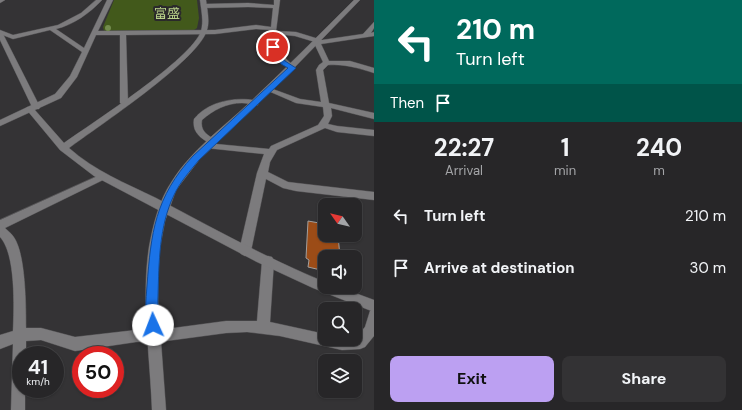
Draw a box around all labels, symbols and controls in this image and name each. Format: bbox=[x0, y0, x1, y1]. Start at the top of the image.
district label: 富盛 bbox=[154, 5, 180, 22]
text: 210 m bbox=[456, 11, 535, 48]
icon: left bbox=[390, 16, 442, 68]
pin bbox=[256, 30, 290, 64]
icon: arrive bbox=[262, 36, 284, 58]
text: Turn left bbox=[456, 47, 525, 71]
icon: arrive bbox=[432, 92, 454, 114]
text: Then bbox=[390, 93, 424, 113]
text: 22:27 bbox=[434, 132, 494, 163]
text: 1 bbox=[561, 132, 569, 163]
text: 240 bbox=[636, 132, 682, 163]
text: Arrival bbox=[445, 162, 483, 179]
text: min bbox=[554, 162, 576, 179]
text: m bbox=[653, 162, 665, 179]
north arrow bbox=[318, 198, 362, 242]
map controls bbox=[318, 198, 362, 398]
icon: left bbox=[390, 205, 412, 227]
text: Turn left bbox=[424, 206, 485, 226]
text: 210 m bbox=[685, 206, 726, 226]
button: sound bbox=[318, 250, 362, 294]
icon: arrive bbox=[390, 257, 412, 279]
text: Arrive at destination bbox=[424, 258, 575, 278]
text: 30 m bbox=[690, 258, 726, 278]
button: search bbox=[318, 302, 362, 346]
position arrow bbox=[132, 304, 174, 346]
speed limit sign: 50 bbox=[72, 346, 124, 398]
text: 41 bbox=[28, 354, 48, 380]
button: layers bbox=[318, 354, 362, 398]
button: Exit bbox=[390, 356, 554, 402]
button: Share bbox=[562, 356, 726, 402]
text: km/h bbox=[26, 375, 50, 388]

